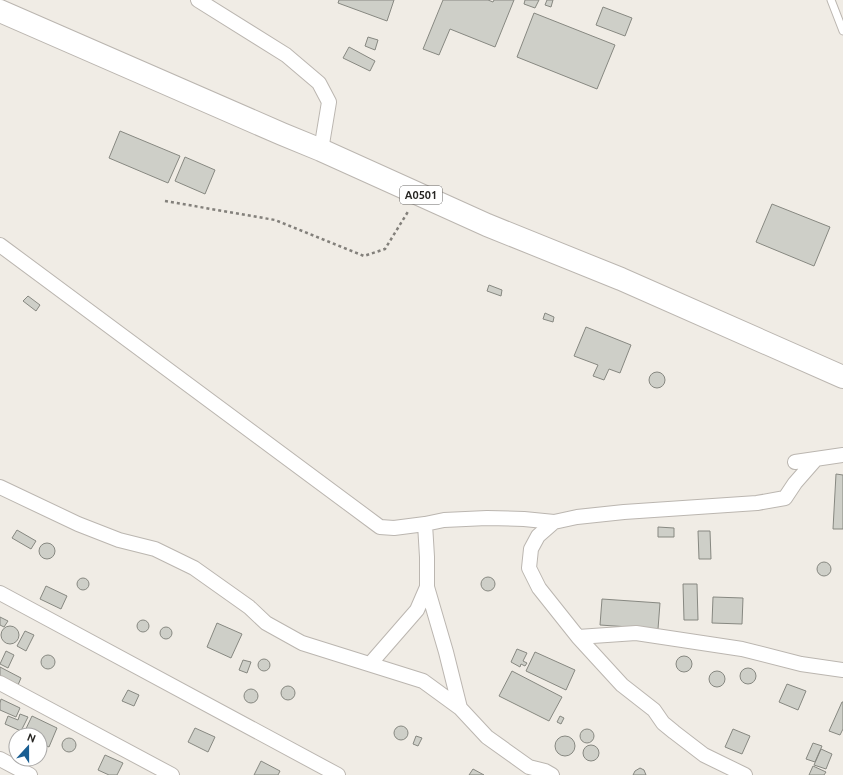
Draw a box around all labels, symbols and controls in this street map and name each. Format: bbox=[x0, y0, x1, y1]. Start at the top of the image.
road number: A0501 bbox=[400, 186, 442, 204]
north arrow bbox=[8, 727, 48, 767]
text: N bbox=[26, 731, 38, 745]

